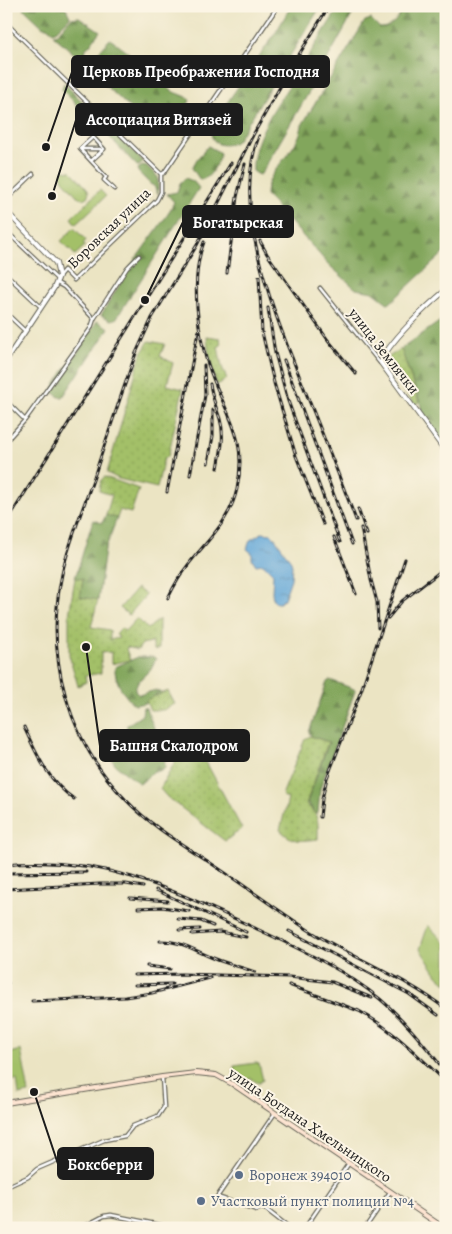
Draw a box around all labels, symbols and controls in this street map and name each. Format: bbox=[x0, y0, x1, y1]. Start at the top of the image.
callout: Церковь Преображения Господня bbox=[72, 56, 329, 87]
text: Церковь Преображения Господня bbox=[83, 61, 319, 83]
callout: Ассоциация Витязей bbox=[76, 104, 242, 135]
text: Ассоциация Витязей bbox=[85, 109, 232, 131]
street label: Боровская улица bbox=[63, 183, 155, 273]
callout: Богатырская bbox=[183, 206, 293, 237]
text: Богатырская bbox=[193, 212, 283, 234]
street label: улица Землячки bbox=[343, 303, 424, 398]
callout: Башня Скалодром bbox=[100, 730, 249, 761]
text: Башня Скалодром bbox=[110, 735, 239, 757]
street label: улица Богдана Хмельницкого bbox=[224, 1062, 395, 1187]
callout: Боксберри bbox=[58, 1148, 153, 1179]
text: Боксберри bbox=[67, 1154, 143, 1176]
place label: Воронеж 394010 bbox=[249, 1165, 351, 1185]
marker: Воронеж 394010 bbox=[233, 1169, 245, 1181]
place label: Участковый пункт полиции №4 bbox=[211, 1191, 414, 1211]
marker: Участковый пункт полиции №4 bbox=[195, 1195, 207, 1207]

